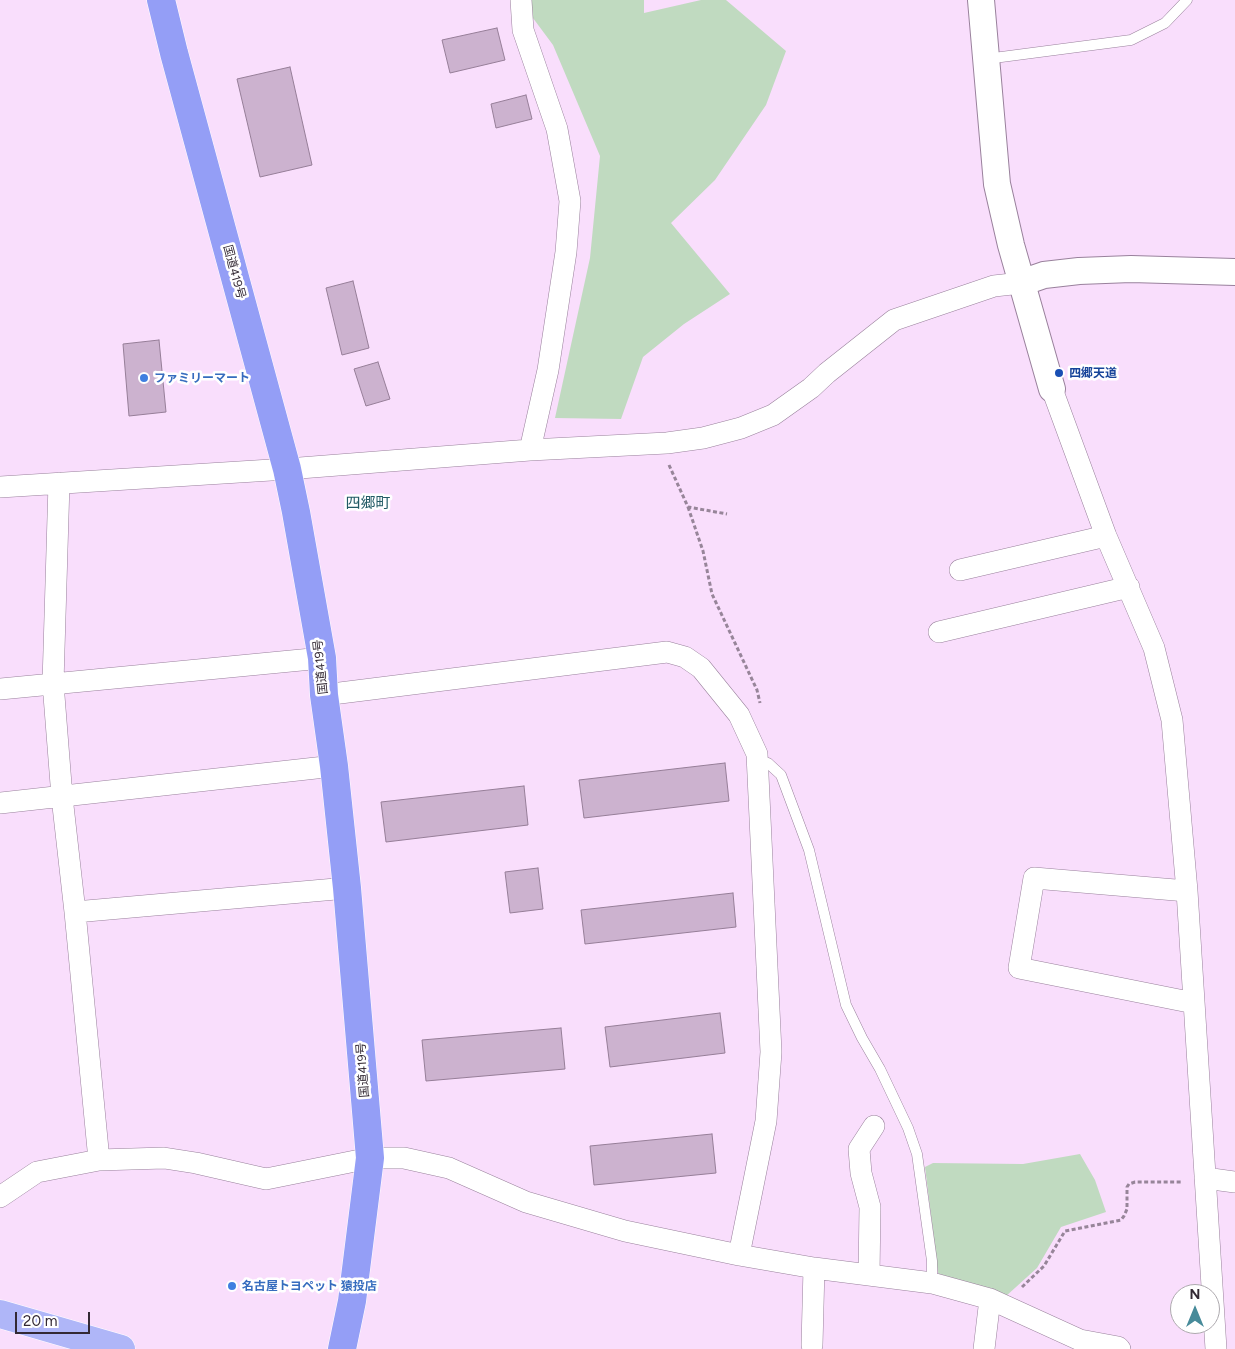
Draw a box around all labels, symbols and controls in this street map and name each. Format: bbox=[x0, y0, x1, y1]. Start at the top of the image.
street label: 国道419号 bbox=[220, 243, 248, 301]
place label: 四郷天道 bbox=[1069, 366, 1117, 380]
marker: 四郷天道 bbox=[1053, 367, 1065, 379]
place label: ファミリーマート bbox=[154, 371, 250, 385]
marker: ファミリーマート bbox=[138, 372, 150, 384]
district label: 四郷町 bbox=[346, 495, 390, 513]
street label: 国道419号 bbox=[311, 639, 331, 695]
street label: 国道419号 bbox=[354, 1042, 372, 1098]
place label: 名古屋トヨペット 猿投店 bbox=[242, 1279, 377, 1293]
marker: 名古屋トヨペット 猿投店 bbox=[226, 1280, 238, 1292]
north arrow bbox=[1170, 1284, 1220, 1334]
text: N bbox=[1190, 1286, 1200, 1303]
scale bar bbox=[18, 1302, 92, 1334]
text: 20 m bbox=[23, 1312, 57, 1330]

